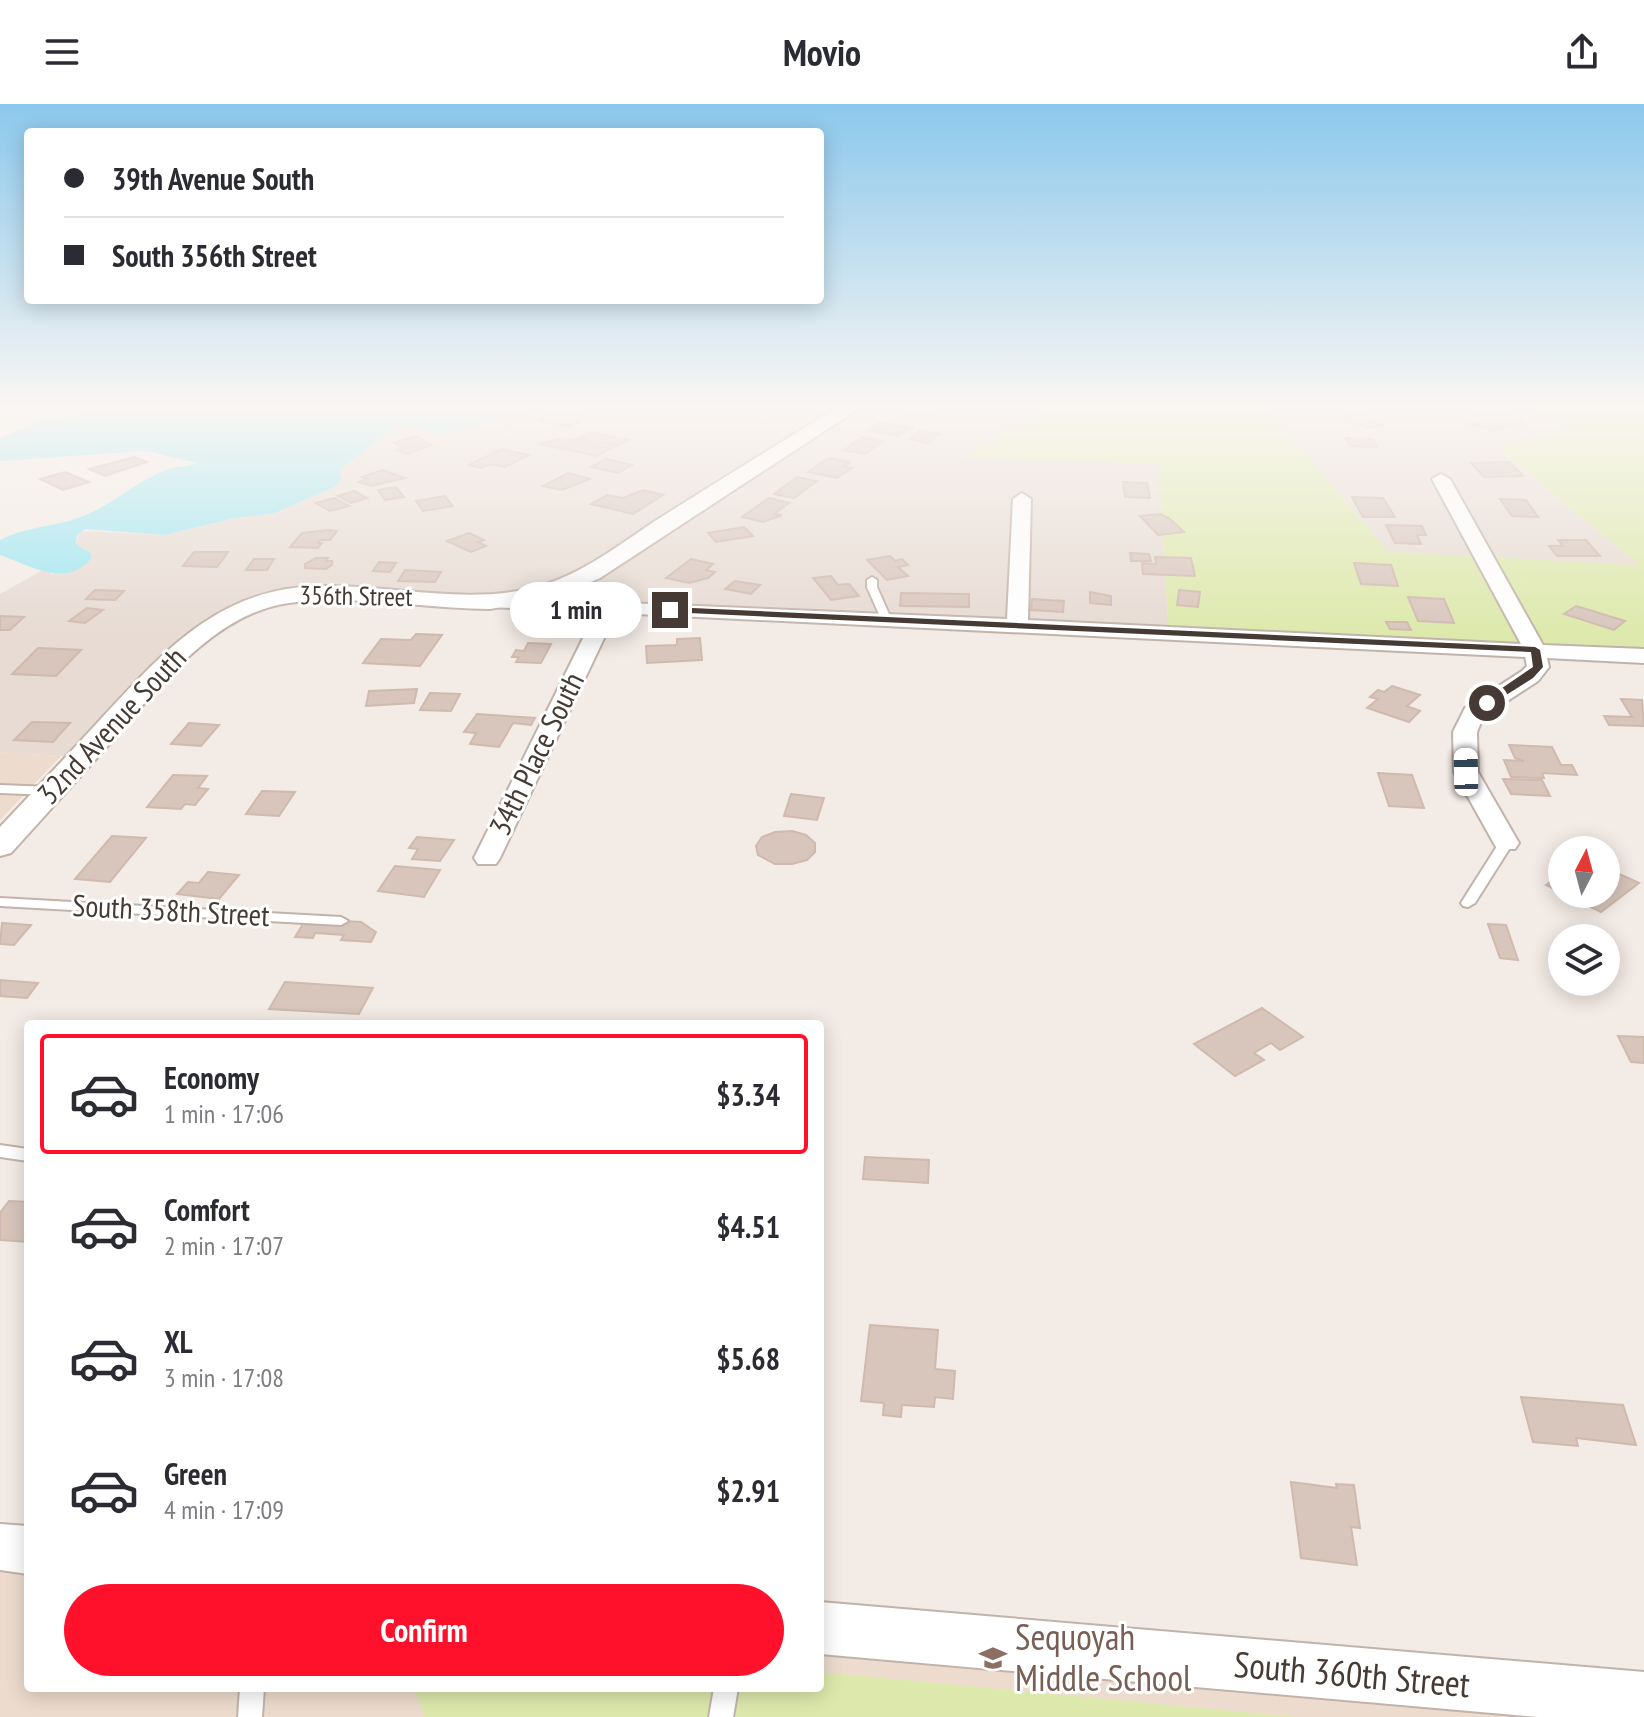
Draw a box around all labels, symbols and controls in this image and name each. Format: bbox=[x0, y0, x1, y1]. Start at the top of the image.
text: Movio bbox=[783, 29, 861, 76]
icon: menu bbox=[40, 30, 84, 74]
icon: share bbox=[1560, 30, 1604, 74]
text: 39th Avenue South bbox=[112, 159, 314, 198]
text: South 356th Street bbox=[112, 236, 317, 275]
street label: 356th Street bbox=[299, 578, 413, 613]
callout: 1 min bbox=[510, 582, 642, 638]
route end bbox=[652, 592, 688, 628]
text: 1 min bbox=[550, 593, 602, 626]
street label: 32nd Avenue South bbox=[28, 638, 194, 812]
street label: 34th Place South bbox=[479, 665, 592, 841]
route start bbox=[1469, 685, 1505, 721]
car bbox=[1454, 748, 1478, 796]
north arrow bbox=[1548, 836, 1620, 908]
map controls bbox=[1548, 836, 1620, 996]
street label: South 358th Street bbox=[72, 885, 271, 934]
button: layers bbox=[1548, 924, 1620, 996]
icon: car bbox=[68, 1058, 140, 1130]
text: Economy bbox=[164, 1058, 259, 1097]
text: $3.34 bbox=[716, 1075, 780, 1114]
text: 1 min · 17:06 bbox=[164, 1097, 284, 1130]
icon: car bbox=[68, 1190, 140, 1262]
text: Comfort bbox=[164, 1190, 250, 1229]
text: $4.51 bbox=[716, 1207, 780, 1246]
text: 2 min · 17:07 bbox=[164, 1229, 284, 1262]
icon: car bbox=[68, 1322, 140, 1394]
text: XL bbox=[164, 1322, 193, 1361]
text: $5.68 bbox=[716, 1339, 780, 1378]
text: 3 min · 17:08 bbox=[164, 1361, 284, 1394]
icon: car bbox=[68, 1454, 140, 1526]
text: Green bbox=[164, 1454, 227, 1493]
text: $2.91 bbox=[716, 1471, 780, 1510]
text: 4 min · 17:09 bbox=[164, 1493, 284, 1526]
button: Confirm bbox=[64, 1584, 784, 1676]
place label: Sequoyah Middle School bbox=[1015, 1613, 1192, 1701]
street label: South 360th Street bbox=[1232, 1640, 1472, 1707]
school or university icon: Sequoyah Middle School bbox=[978, 1643, 1008, 1673]

